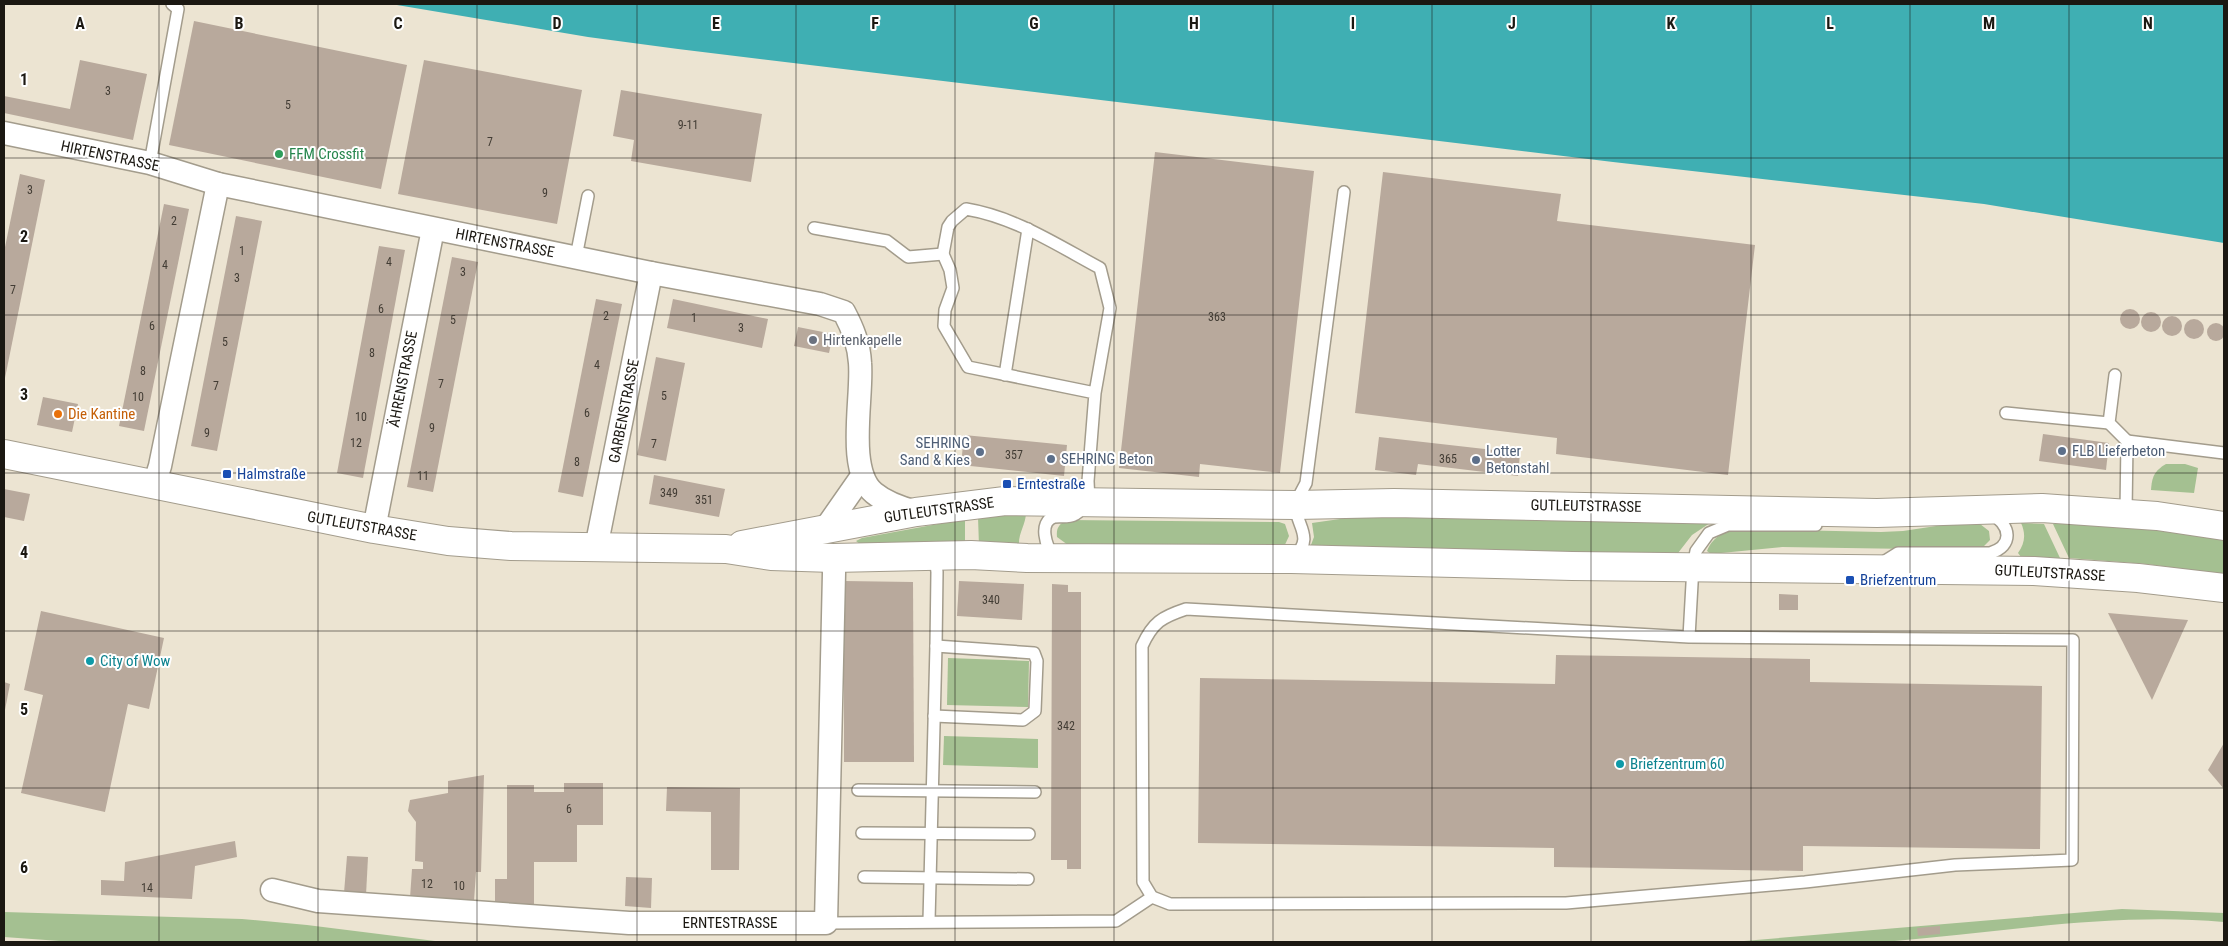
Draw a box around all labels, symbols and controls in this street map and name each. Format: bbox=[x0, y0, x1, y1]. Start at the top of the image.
text: A bbox=[75, 14, 85, 33]
text: B bbox=[235, 14, 244, 33]
text: C bbox=[393, 14, 403, 33]
text: D bbox=[552, 14, 562, 33]
text: E bbox=[712, 14, 720, 33]
text: F bbox=[871, 14, 879, 33]
text: G bbox=[1029, 14, 1039, 33]
text: H bbox=[1189, 14, 1199, 33]
text: I bbox=[1351, 14, 1355, 33]
text: J bbox=[1508, 14, 1516, 33]
text: K bbox=[1667, 14, 1676, 33]
text: L bbox=[1826, 14, 1834, 33]
text: M bbox=[1983, 14, 1995, 33]
text: N bbox=[2143, 14, 2153, 33]
text: 1 bbox=[20, 70, 28, 89]
house number: 3 bbox=[105, 84, 111, 98]
house number: 5 bbox=[285, 98, 291, 112]
house number: 9-11 bbox=[678, 118, 698, 132]
house number: 7 bbox=[487, 135, 493, 149]
street label: HIRTENSTRASSE bbox=[59, 137, 161, 175]
place label: FFM Crossfit bbox=[289, 145, 364, 163]
marker: FFM Crossfit bbox=[273, 148, 285, 160]
house number: 3 bbox=[27, 183, 33, 197]
house number: 9 bbox=[542, 186, 548, 200]
house number: 2 bbox=[171, 214, 177, 228]
street label: HIRTENSTRASSE bbox=[454, 225, 556, 261]
text: 2 bbox=[20, 227, 28, 246]
house number: 1 bbox=[239, 244, 245, 258]
house number: 4 bbox=[386, 255, 392, 269]
house number: 4 bbox=[162, 258, 168, 272]
house number: 3 bbox=[460, 265, 466, 279]
house number: 3 bbox=[234, 271, 240, 285]
house number: 7 bbox=[10, 283, 16, 297]
house number: 6 bbox=[378, 302, 384, 316]
house number: 2 bbox=[603, 309, 609, 323]
house number: 363 bbox=[1208, 310, 1226, 324]
house number: 1 bbox=[691, 311, 697, 325]
house number: 5 bbox=[450, 313, 456, 327]
house number: 6 bbox=[149, 319, 155, 333]
house number: 3 bbox=[738, 321, 744, 335]
street label: ÄHRENSTRASSE bbox=[385, 329, 421, 429]
place label: Hirtenkapelle bbox=[823, 331, 902, 349]
marker: Hirtenkapelle bbox=[807, 334, 819, 346]
house number: 5 bbox=[222, 335, 228, 349]
house number: 8 bbox=[369, 346, 375, 360]
street label: GARBENSTRASSE bbox=[605, 357, 643, 465]
house number: 4 bbox=[594, 358, 600, 372]
house number: 8 bbox=[140, 364, 146, 378]
house number: 7 bbox=[438, 377, 444, 391]
house number: 7 bbox=[213, 379, 219, 393]
text: 3 bbox=[20, 385, 28, 404]
house number: 5 bbox=[661, 389, 667, 403]
house number: 10 bbox=[132, 390, 144, 404]
place label: Die Kantine bbox=[68, 405, 135, 423]
house number: 6 bbox=[584, 406, 590, 420]
marker: Die Kantine bbox=[52, 408, 64, 420]
house number: 10 bbox=[355, 410, 367, 424]
house number: 9 bbox=[429, 421, 435, 435]
house number: 9 bbox=[204, 426, 210, 440]
place label: SEHRING Sand & Kies bbox=[900, 434, 970, 469]
house number: 12 bbox=[350, 436, 362, 450]
house number: 7 bbox=[651, 437, 657, 451]
place label: Lotter Betonstahl bbox=[1486, 442, 1549, 477]
place label: FLB Lieferbeton bbox=[2072, 442, 2165, 460]
marker: FLB Lieferbeton bbox=[2056, 445, 2068, 457]
marker: SEHRING Sand & Kies bbox=[974, 446, 986, 458]
house number: 357 bbox=[1005, 448, 1023, 462]
place label: SEHRING Beton bbox=[1061, 450, 1153, 468]
house number: 365 bbox=[1439, 452, 1457, 466]
marker: SEHRING Beton bbox=[1045, 453, 1057, 465]
marker: Lotter Betonstahl bbox=[1470, 454, 1482, 466]
house number: 8 bbox=[574, 455, 580, 469]
place label: Halmstraße bbox=[237, 465, 306, 483]
marker: Halmstraße bbox=[221, 468, 233, 480]
house number: 11 bbox=[417, 469, 429, 483]
place label: Erntestraße bbox=[1017, 475, 1085, 493]
marker: Erntestraße bbox=[1001, 478, 1013, 490]
house number: 349 bbox=[660, 486, 678, 500]
house number: 351 bbox=[695, 493, 713, 507]
street label: GUTLEUTSTRASSE bbox=[883, 493, 995, 527]
street label: GUTLEUTSTRASSE bbox=[1530, 496, 1642, 516]
street label: GUTLEUTSTRASSE bbox=[306, 507, 418, 545]
text: 4 bbox=[20, 543, 28, 562]
street label: GUTLEUTSTRASSE bbox=[1994, 561, 2106, 585]
place label: Briefzentrum bbox=[1860, 571, 1936, 589]
marker: Briefzentrum bbox=[1844, 574, 1856, 586]
house number: 340 bbox=[982, 593, 1000, 607]
place label: City of Wow bbox=[100, 652, 171, 670]
marker: City of Wow bbox=[84, 655, 96, 667]
text: 5 bbox=[20, 700, 28, 719]
house number: 342 bbox=[1057, 719, 1075, 733]
place label: Briefzentrum 60 bbox=[1630, 755, 1725, 773]
marker: Briefzentrum 60 bbox=[1614, 758, 1626, 770]
house number: 6 bbox=[566, 802, 572, 816]
text: 6 bbox=[20, 858, 28, 877]
house number: 12 bbox=[421, 877, 433, 891]
house number: 10 bbox=[453, 879, 465, 893]
house number: 14 bbox=[141, 881, 153, 895]
street label: ERNTESTRASSE bbox=[683, 914, 777, 932]

